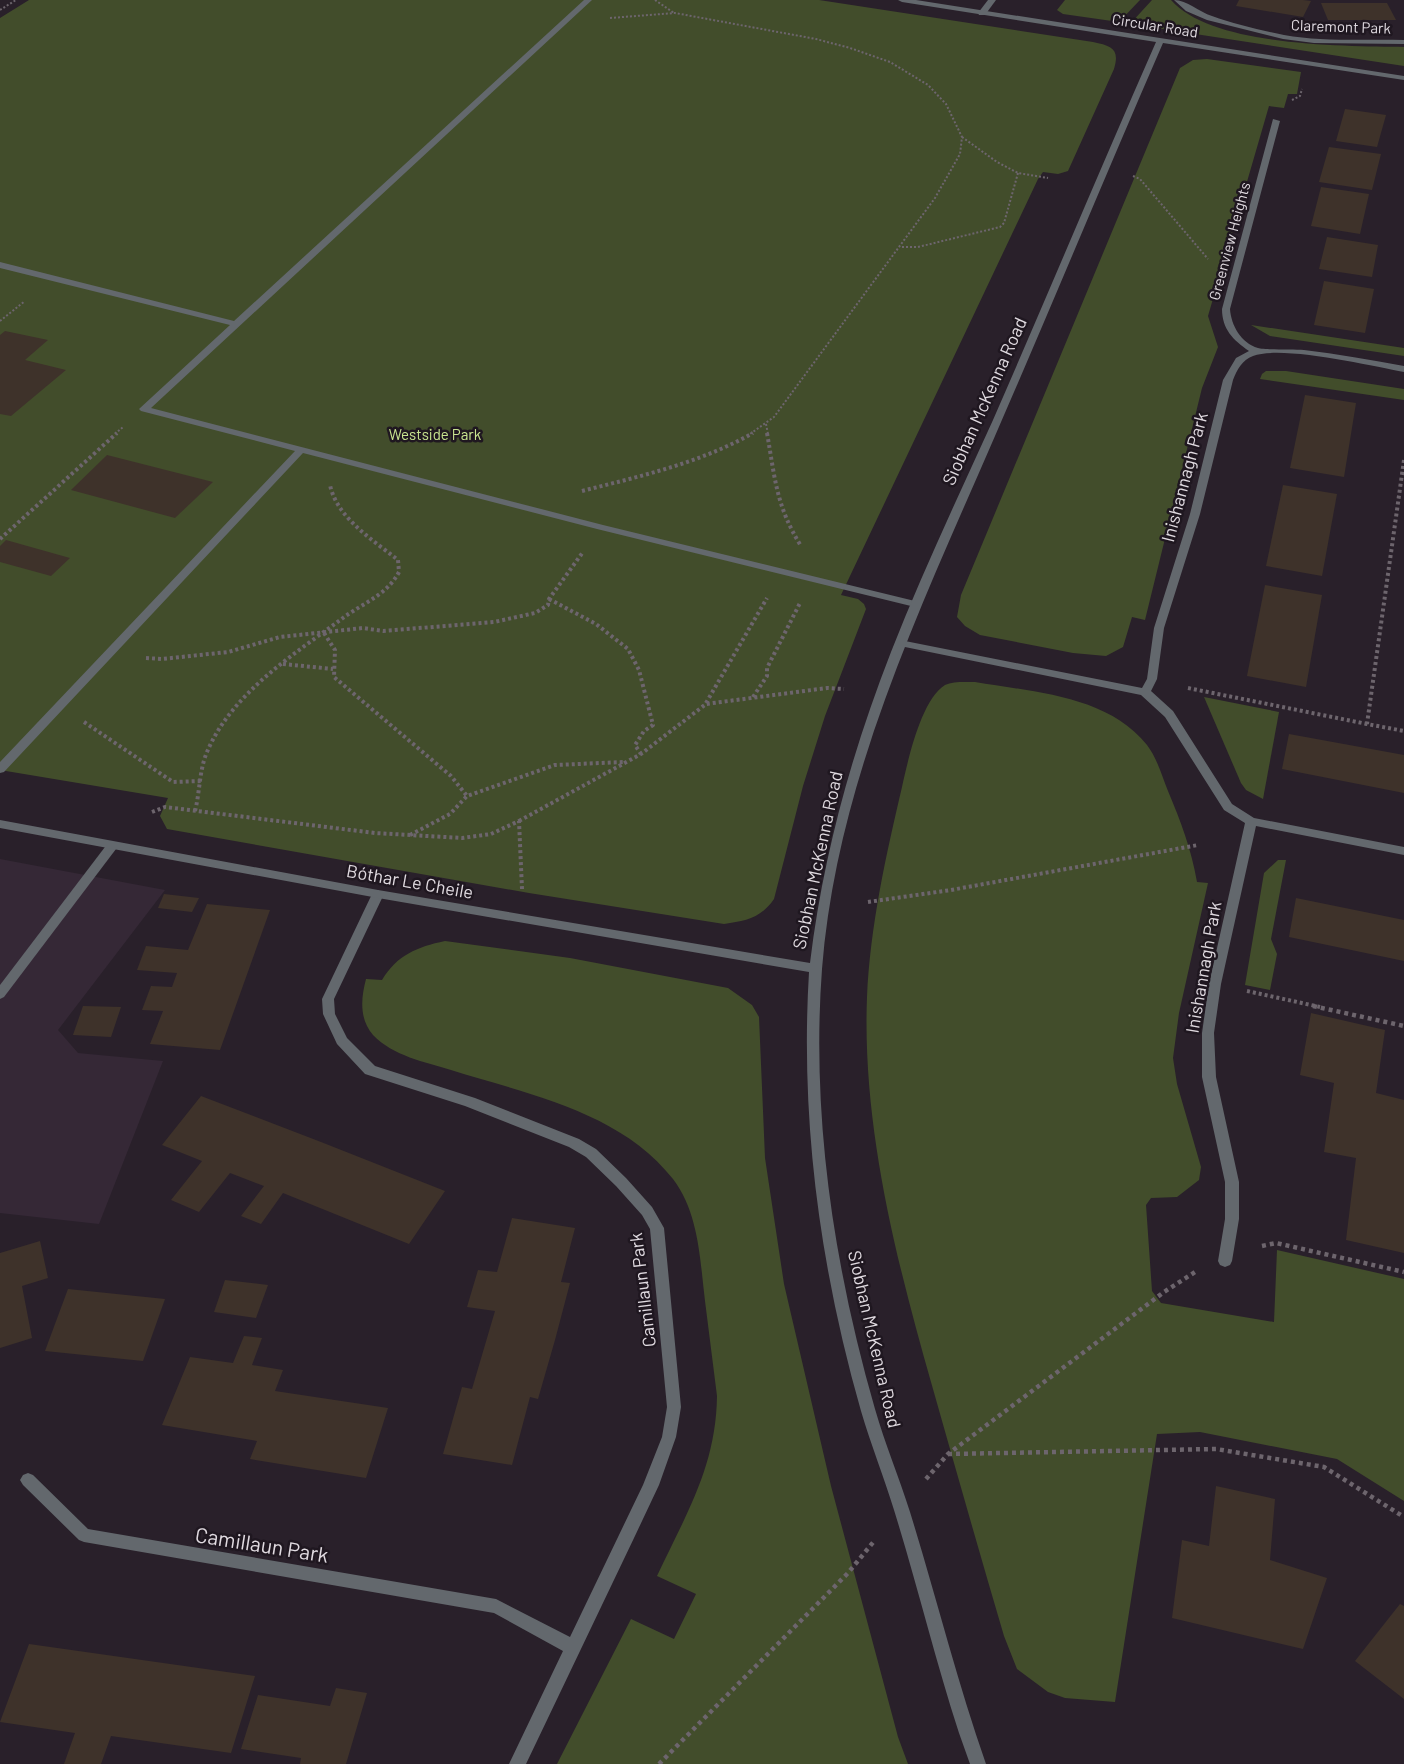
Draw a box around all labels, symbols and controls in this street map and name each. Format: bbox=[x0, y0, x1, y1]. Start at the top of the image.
street label: Circular Road bbox=[1111, 9, 1199, 41]
street label: Claremont Park bbox=[1291, 15, 1392, 37]
street label: Greenview Heights bbox=[1205, 180, 1253, 302]
street label: Siobhan McKenna Road bbox=[937, 314, 1031, 488]
street label: Inishannagh Park bbox=[1156, 410, 1212, 544]
park label: Westside Park bbox=[389, 425, 482, 443]
street label: Siobhan McKenna Road bbox=[787, 769, 847, 951]
street label: Bóthar Le Cheile bbox=[345, 859, 475, 903]
street label: Inishannagh Park bbox=[1181, 899, 1225, 1035]
street label: Camillaun Park bbox=[624, 1231, 660, 1349]
street label: Siobhan McKenna Road bbox=[844, 1248, 906, 1430]
street label: Camillaun Park bbox=[194, 1521, 330, 1567]

